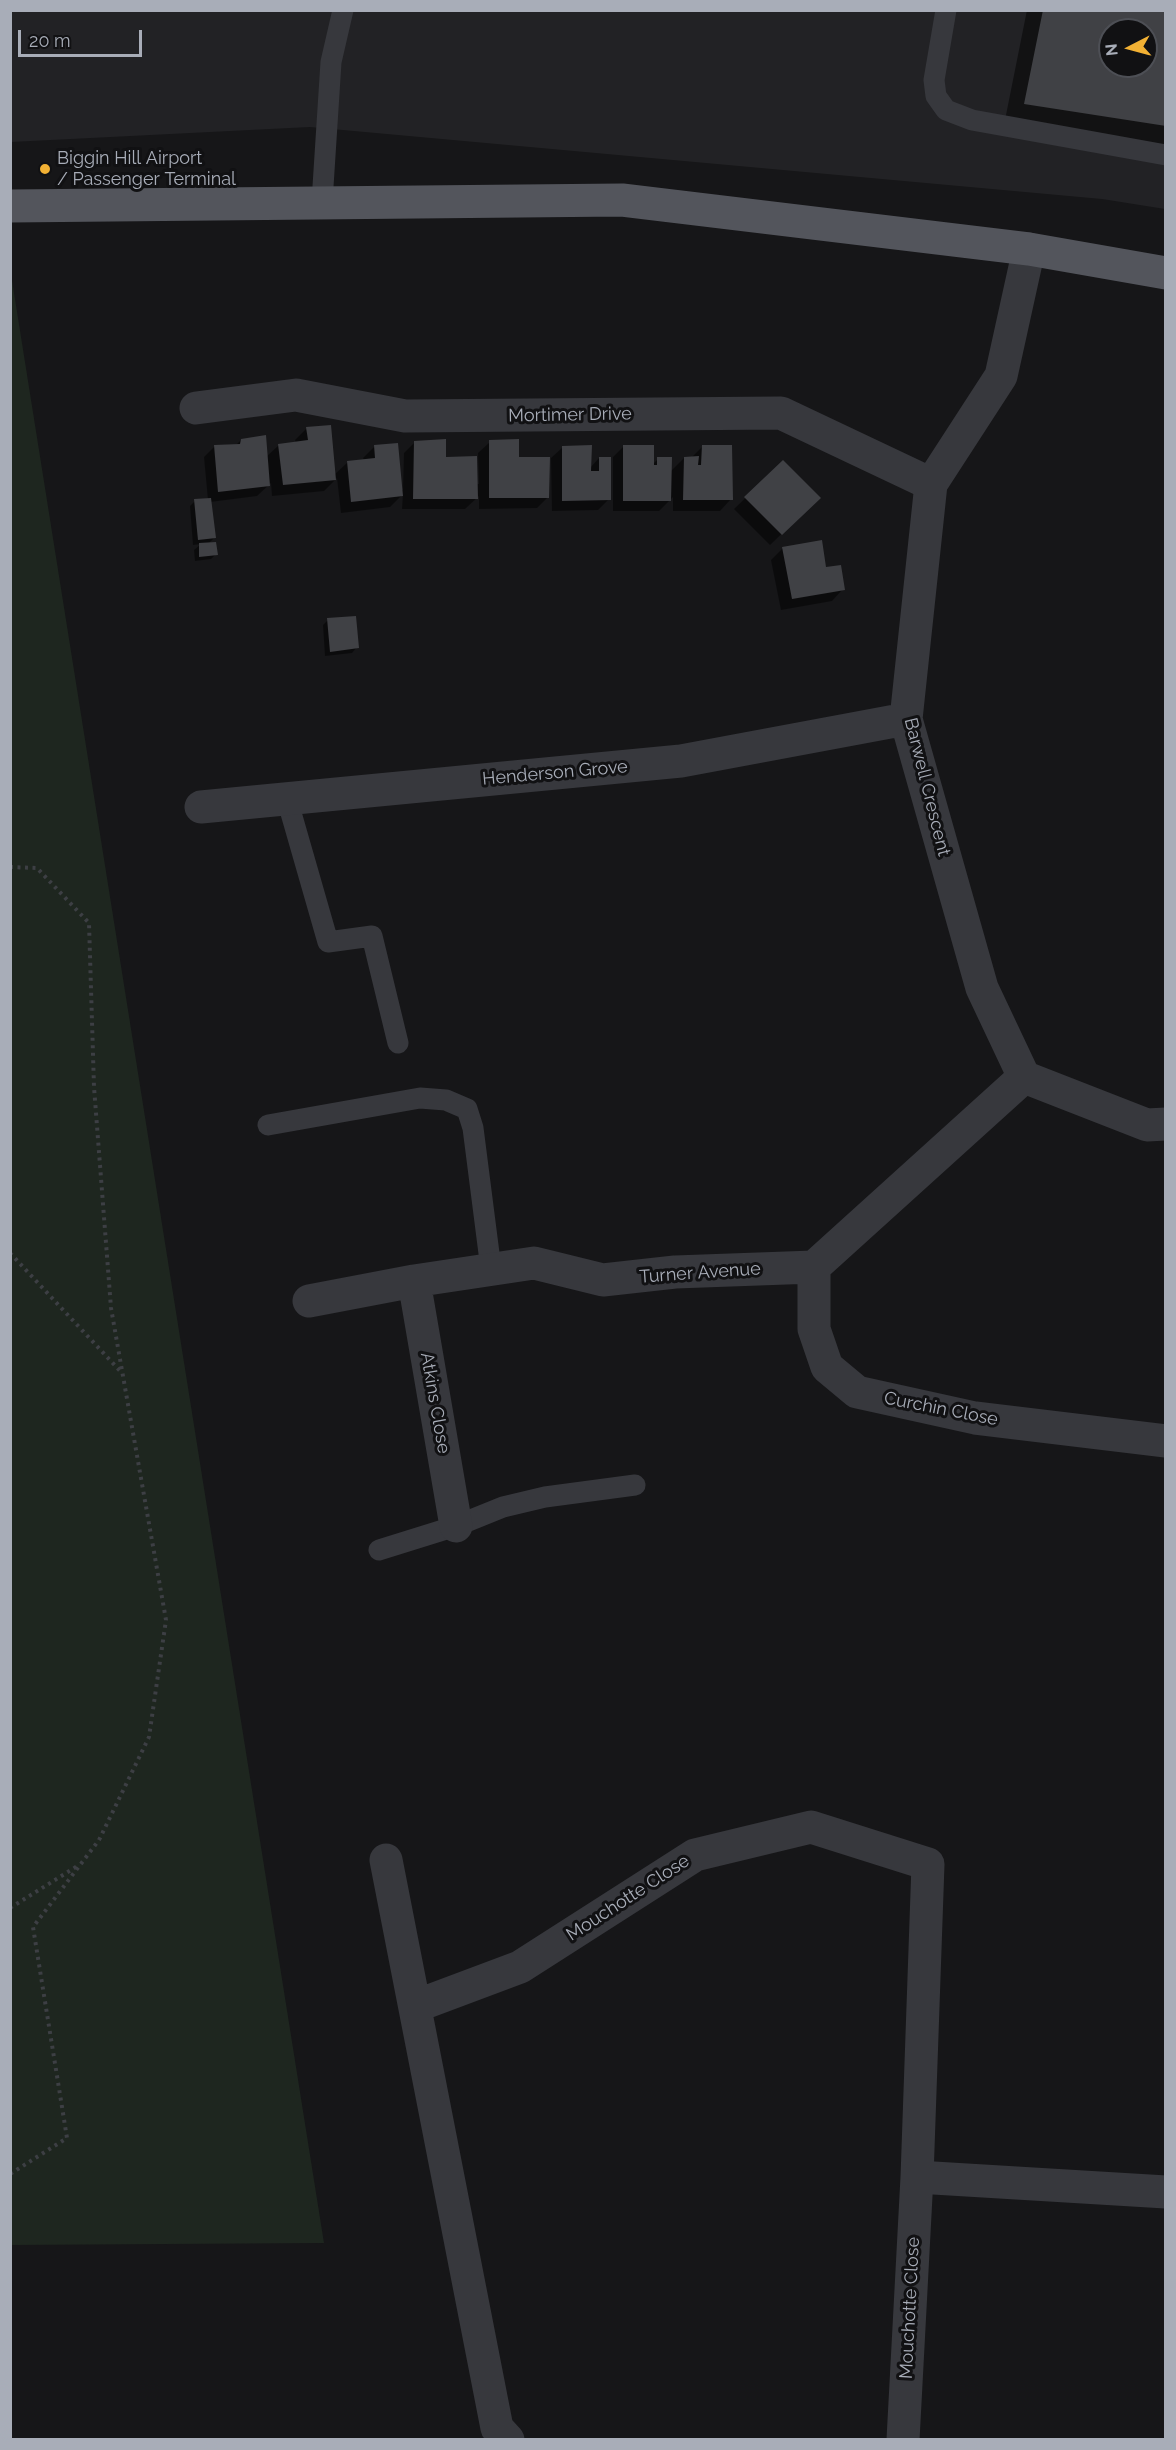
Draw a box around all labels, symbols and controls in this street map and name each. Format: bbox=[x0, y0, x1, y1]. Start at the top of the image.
scale bar bbox=[21, 18, 146, 56]
north arrow bbox=[1098, 18, 1158, 78]
text: 20 m bbox=[29, 30, 71, 51]
text: N bbox=[1102, 43, 1122, 57]
place label: Biggin Hill Airport / Passenger Terminal bbox=[57, 148, 236, 190]
marker: Biggin Hill Airport / Passenger Terminal bbox=[38, 162, 52, 176]
street label: Mortimer Drive bbox=[508, 403, 632, 427]
street label: Barwell Crescent bbox=[899, 716, 955, 858]
street label: Henderson Grove bbox=[481, 756, 629, 790]
street label: Turner Avenue bbox=[639, 1258, 761, 1288]
street label: Atkins Close bbox=[415, 1351, 455, 1455]
street label: Curchin Close bbox=[882, 1387, 1000, 1431]
street label: Mouchotte Close bbox=[562, 1850, 694, 1946]
street label: Mouchotte Close bbox=[895, 2236, 925, 2380]

